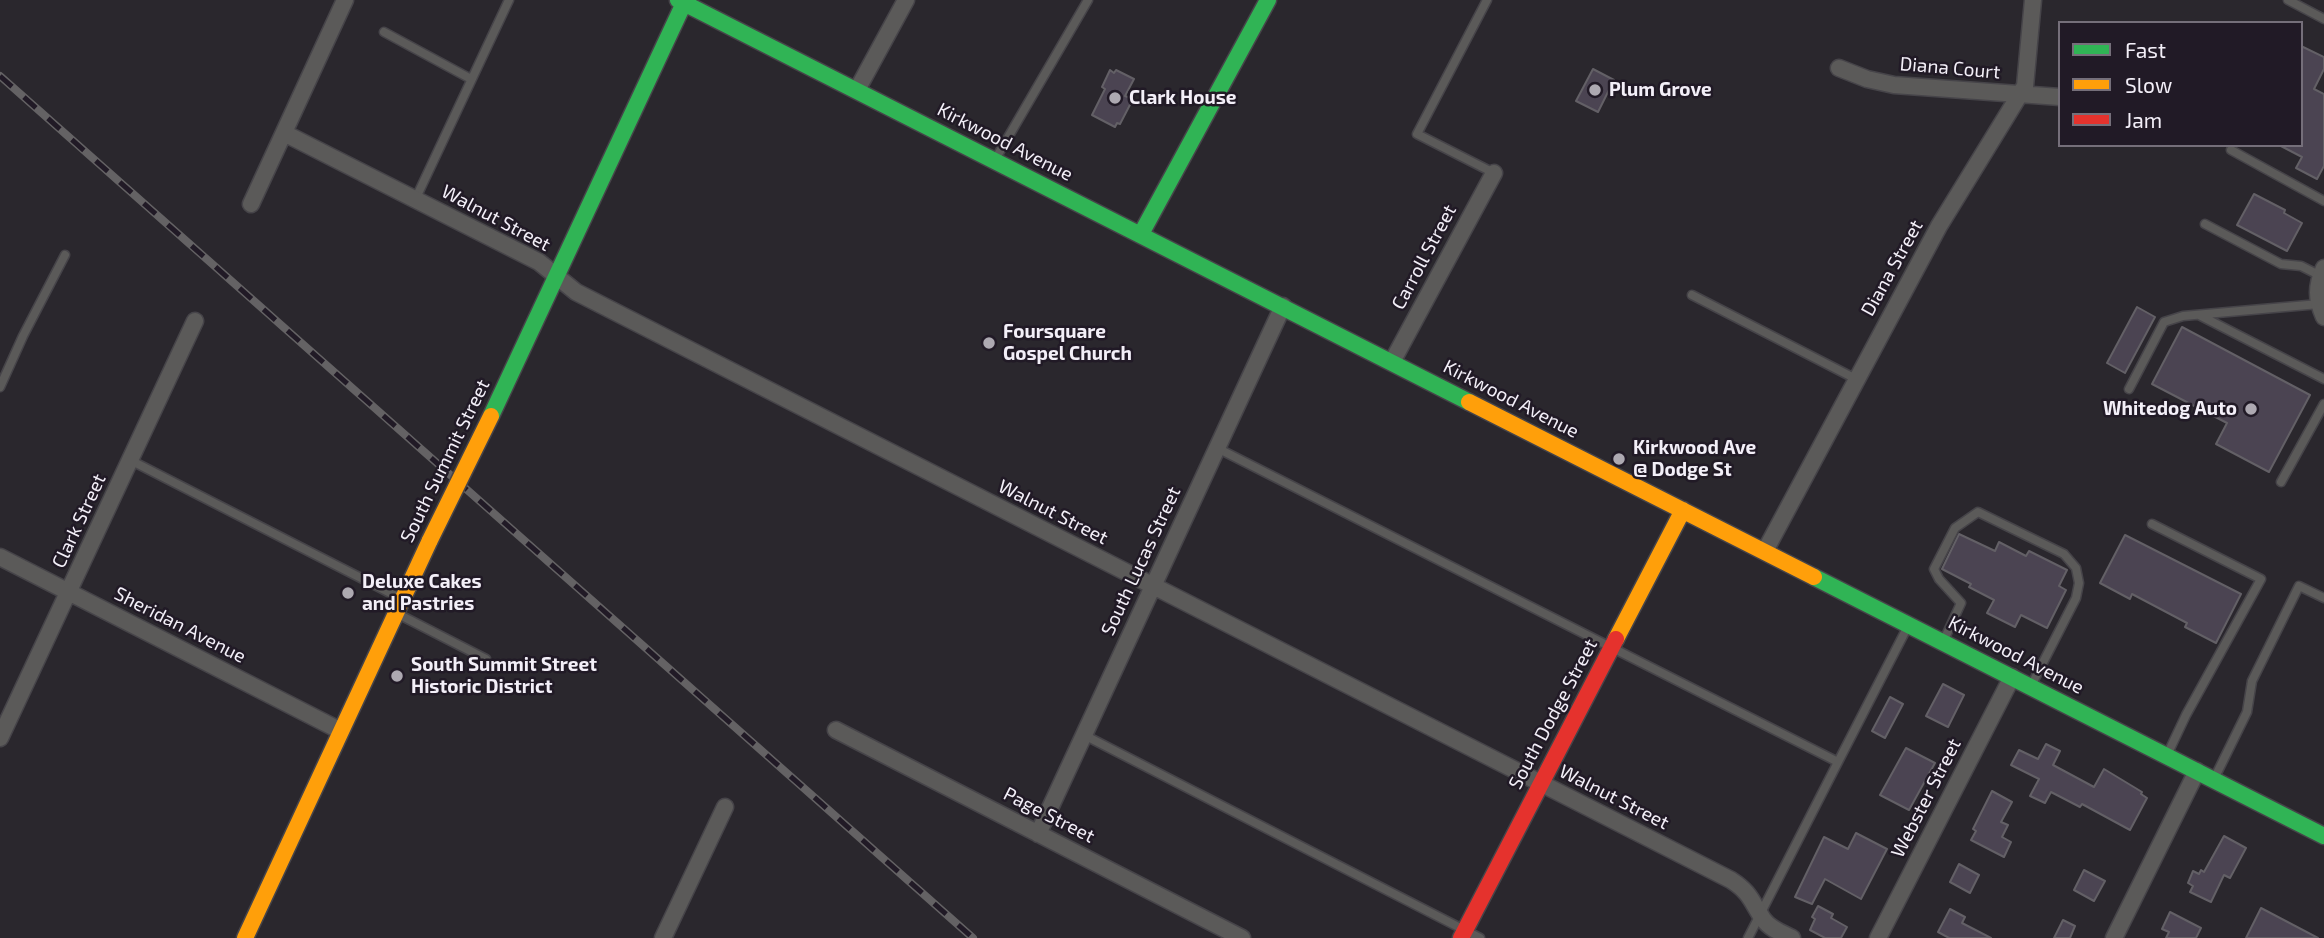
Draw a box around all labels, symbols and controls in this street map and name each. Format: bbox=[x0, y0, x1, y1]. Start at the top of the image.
legend bbox=[2058, 21, 2303, 147]
text: Fast bbox=[2125, 37, 2166, 62]
street label: Diana Court bbox=[1899, 52, 2001, 84]
text: Slow bbox=[2125, 72, 2172, 97]
place label: Plum Grove bbox=[1609, 79, 1712, 101]
marker: Plum Grove bbox=[1587, 82, 1603, 98]
place label: Clark House bbox=[1129, 87, 1236, 109]
marker: Clark House bbox=[1107, 90, 1123, 106]
street label: Kirkwood Avenue bbox=[933, 98, 1077, 186]
text: Jam bbox=[2125, 107, 2162, 132]
street label: Walnut Street bbox=[438, 180, 554, 256]
street label: Carroll Street bbox=[1387, 201, 1461, 313]
street label: Diana Street bbox=[1856, 216, 1928, 320]
place label: Foursquare Gospel Church bbox=[1003, 321, 1132, 365]
marker: Foursquare Gospel Church bbox=[981, 335, 997, 351]
street label: Kirkwood Avenue bbox=[1439, 355, 1583, 443]
street label: South Summit Street bbox=[396, 376, 494, 546]
place label: Whitedog Auto bbox=[2103, 398, 2237, 420]
marker: Whitedog Auto bbox=[2243, 401, 2259, 417]
place label: Kirkwood Ave @ Dodge St bbox=[1633, 437, 1756, 481]
marker: Kirkwood Ave @ Dodge St bbox=[1611, 451, 1627, 467]
street label: Clark Street bbox=[47, 470, 111, 572]
street label: Walnut Street bbox=[994, 475, 1112, 549]
street label: South Lucas Street bbox=[1096, 483, 1186, 639]
place label: Deluxe Cakes and Pastries bbox=[362, 571, 482, 615]
street label: Sheridan Avenue bbox=[110, 582, 250, 668]
marker: Deluxe Cakes and Pastries bbox=[340, 585, 356, 601]
street label: Kirkwood Avenue bbox=[1944, 611, 2088, 699]
street label: South Dodge Street bbox=[1504, 635, 1602, 793]
place label: South Summit Street Historic District bbox=[411, 654, 597, 698]
marker: South Summit Street Historic District bbox=[389, 668, 405, 684]
street label: Webster Street bbox=[1886, 735, 1966, 861]
street label: Walnut Street bbox=[1555, 760, 1673, 834]
street label: Page Street bbox=[1000, 782, 1098, 848]

